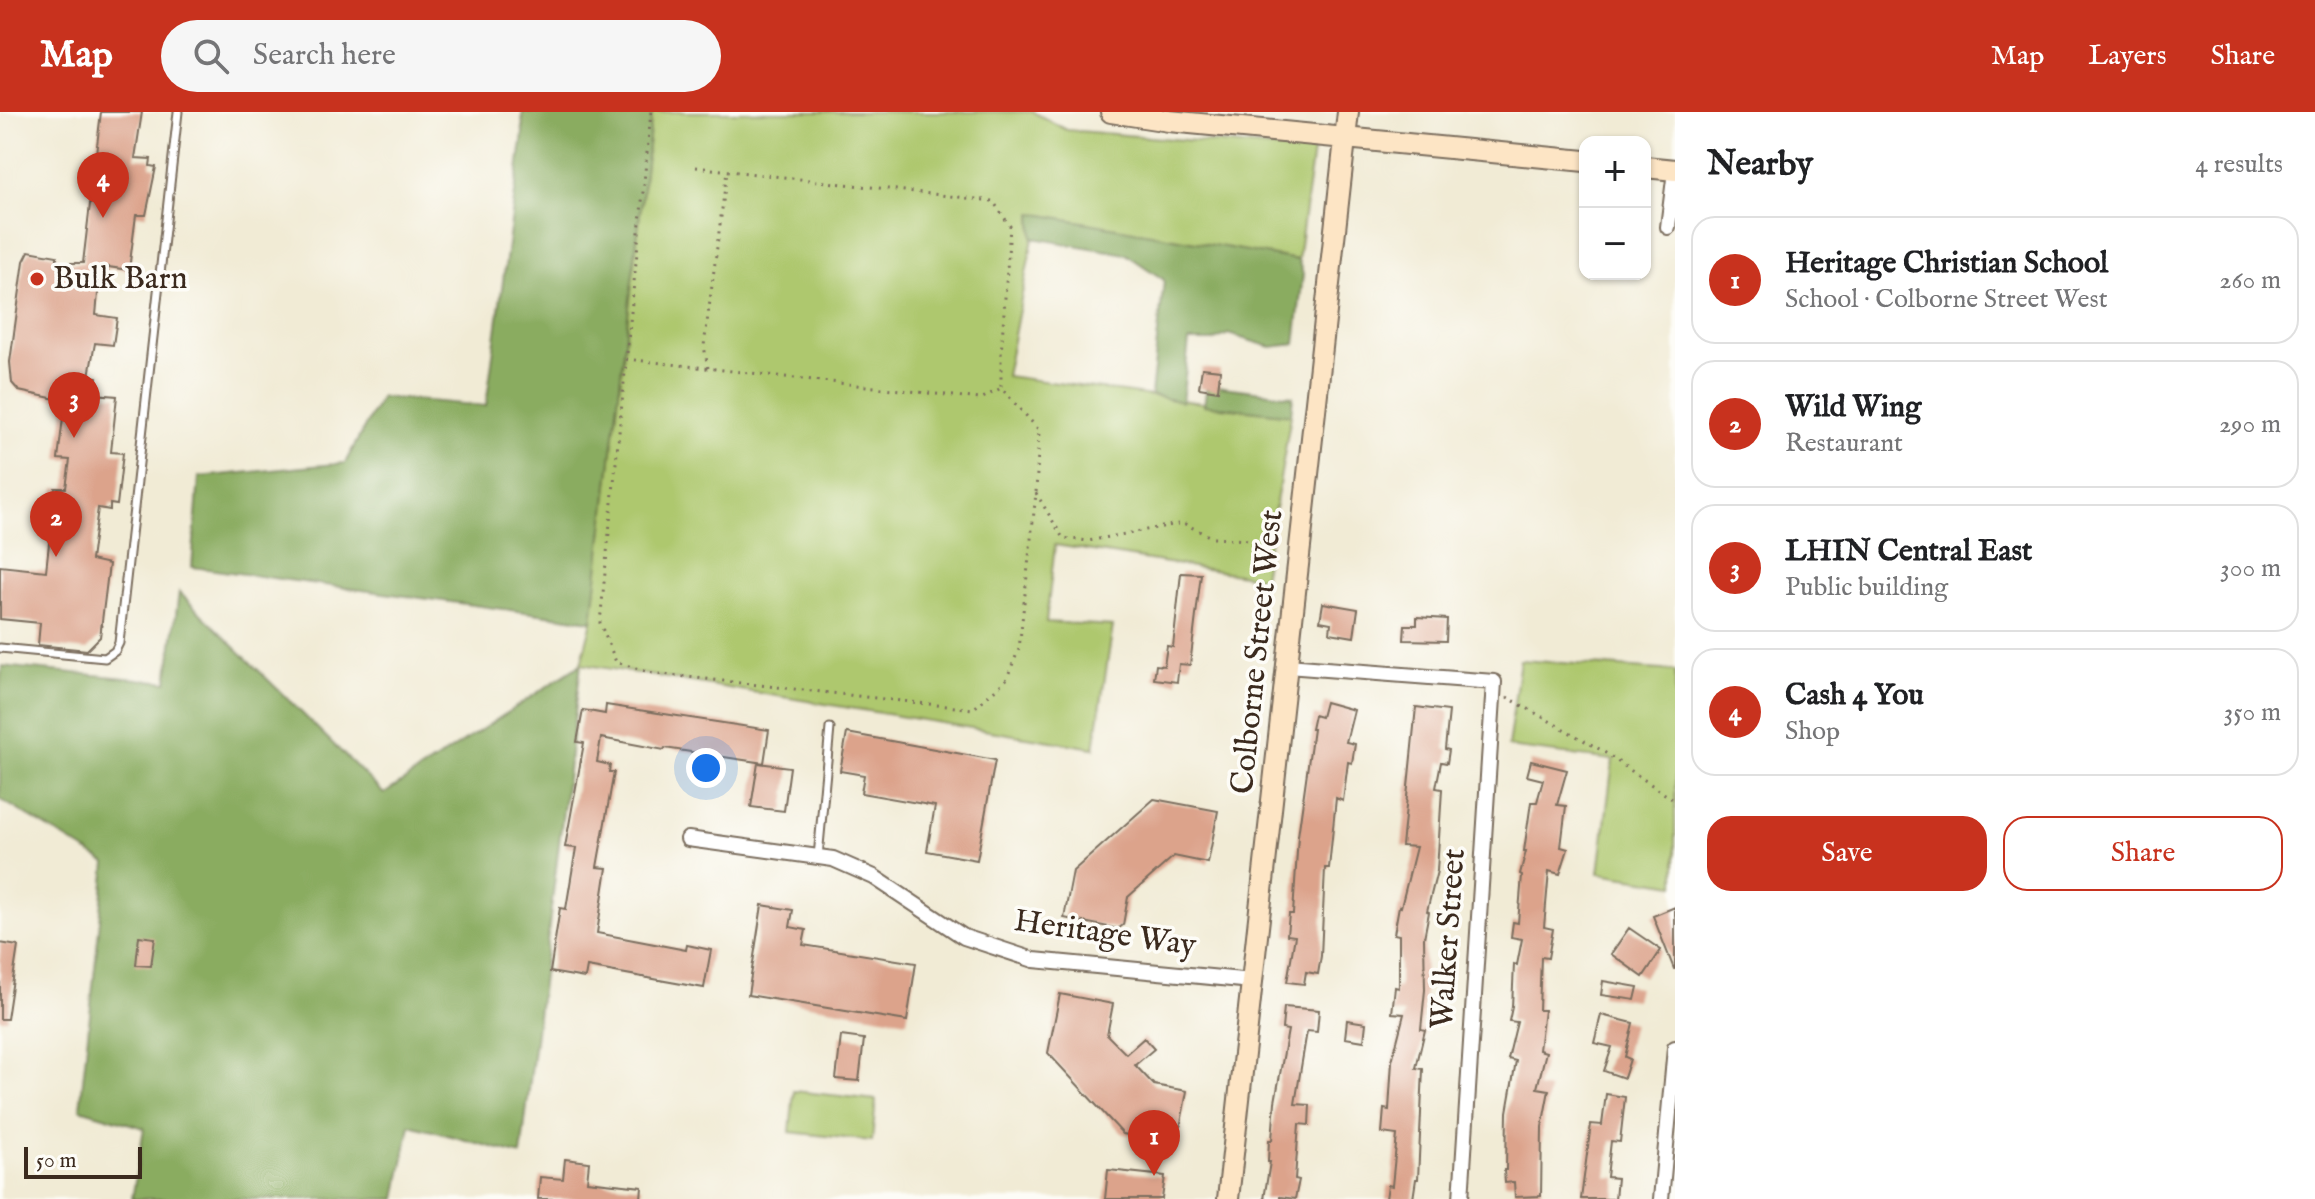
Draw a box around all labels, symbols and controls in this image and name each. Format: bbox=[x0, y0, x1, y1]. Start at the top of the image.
search box bbox=[161, 20, 721, 92]
text: Map bbox=[40, 32, 113, 80]
icon: search bbox=[189, 34, 233, 78]
text: Search here bbox=[253, 37, 396, 75]
text: Map bbox=[1991, 39, 2044, 74]
text: Layers bbox=[2088, 39, 2167, 74]
text: Share bbox=[2211, 39, 2275, 74]
map controls bbox=[1579, 136, 1651, 280]
button: + bbox=[1579, 136, 1651, 208]
text: Nearby bbox=[1707, 143, 1813, 186]
text: 4 results bbox=[2195, 148, 2283, 181]
pin: 4 bbox=[77, 152, 129, 218]
button: − bbox=[1579, 208, 1651, 280]
text: Heritage Christian School bbox=[1785, 245, 2108, 283]
place label: Bulk Barn bbox=[53, 259, 187, 300]
text: 1 bbox=[1730, 264, 1740, 297]
text: 260 m bbox=[2219, 264, 2281, 297]
marker: Bulk Barn bbox=[28, 270, 46, 288]
text: School · Colborne Street West bbox=[1785, 283, 2108, 316]
pin: 3 bbox=[48, 372, 100, 438]
text: Wild Wing bbox=[1785, 389, 1921, 427]
text: 2 bbox=[1729, 408, 1741, 441]
text: 290 m bbox=[2219, 408, 2281, 441]
text: Restaurant bbox=[1785, 427, 1903, 460]
pin: 2 bbox=[30, 491, 82, 557]
street label: Colborne Street West bbox=[1223, 508, 1293, 796]
text: LHIN Central East bbox=[1785, 533, 2032, 571]
text: 3 bbox=[1730, 552, 1740, 585]
text: 300 m bbox=[2220, 552, 2281, 585]
text: Public building bbox=[1785, 571, 1948, 604]
text: Cash 4 You bbox=[1785, 677, 1924, 715]
text: 4 bbox=[1729, 696, 1741, 729]
text: 350 m bbox=[2223, 696, 2281, 729]
text: Shop bbox=[1785, 715, 1840, 748]
your location bbox=[686, 748, 726, 788]
button: Save bbox=[1707, 816, 1987, 891]
button: Share bbox=[2003, 816, 2283, 891]
street label: Walker Street bbox=[1422, 847, 1476, 1031]
street label: Heritage Way bbox=[1011, 901, 1199, 967]
pin: 1 bbox=[1128, 1110, 1180, 1176]
scale bar bbox=[24, 1143, 142, 1179]
text: 50 m bbox=[36, 1147, 77, 1175]

